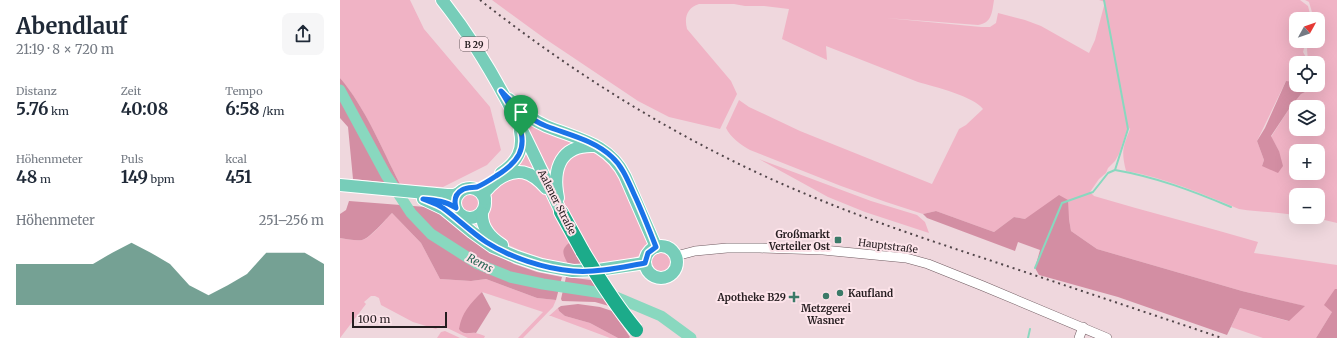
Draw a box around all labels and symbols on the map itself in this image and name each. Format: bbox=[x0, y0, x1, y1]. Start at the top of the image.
north arrow bbox=[1289, 12, 1325, 48]
road number: B 29 bbox=[460, 37, 488, 51]
pin bbox=[504, 95, 538, 136]
street label: Aalener Straße bbox=[535, 166, 579, 237]
place label: Großmarkt Verteiler Ost bbox=[768, 228, 830, 253]
marker: Großmarkt Verteiler Ost bbox=[833, 235, 843, 245]
street label: Hauptstraße bbox=[857, 236, 919, 256]
water label: Rems bbox=[465, 251, 496, 276]
place label: Kaufland bbox=[848, 287, 893, 300]
marker: Kaufland bbox=[835, 288, 845, 298]
place label: Apotheke B29 bbox=[717, 291, 786, 304]
marker: Metzgerei Wasner bbox=[821, 291, 831, 301]
marker: Apotheke B29 bbox=[789, 292, 799, 302]
place label: Metzgerei Wasner bbox=[801, 302, 851, 327]
scale bar bbox=[352, 310, 447, 329]

